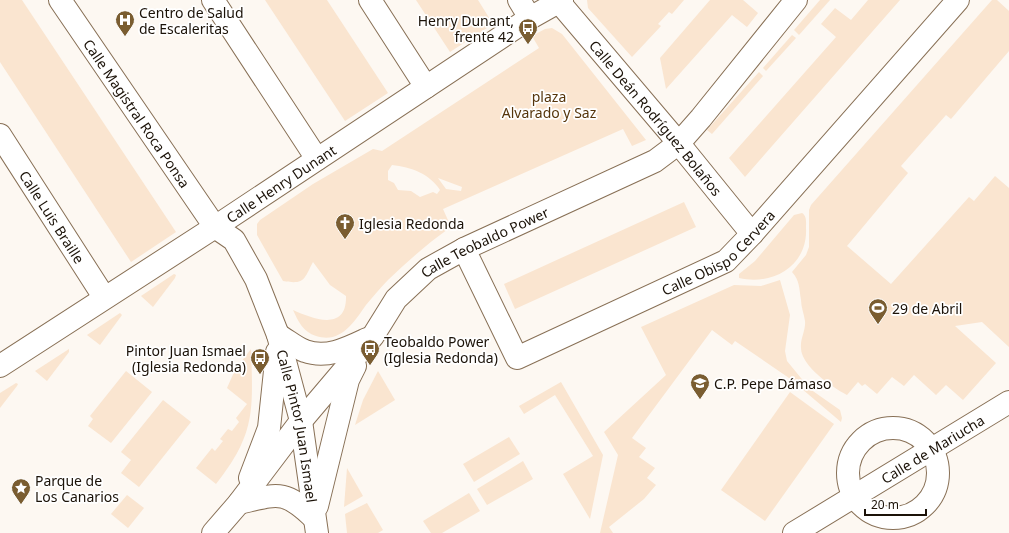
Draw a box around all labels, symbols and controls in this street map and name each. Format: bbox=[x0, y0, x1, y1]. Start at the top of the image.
place label: Centro de Salud de Escaleritas bbox=[139, 3, 244, 38]
hospital icon: Centro de Salud de Escaleritas bbox=[114, 9, 136, 37]
place label: Henry Dunant, frente 42 bbox=[418, 11, 514, 46]
bus stop icon: Henry Dunant, frente 42 bbox=[517, 17, 539, 45]
street label: Calle Magistral Roca Ponsa bbox=[80, 35, 195, 191]
street label: Calle Deán Rodríguez Bolaños bbox=[586, 36, 727, 200]
park label: plaza Alvarado y Saz bbox=[502, 87, 597, 122]
street label: Calle Henry Dunant bbox=[222, 140, 339, 227]
street label: Calle Luis Braille bbox=[16, 167, 89, 267]
street label: Calle Teobaldo Power bbox=[416, 202, 552, 281]
street label: Calle Obispo Cervera bbox=[658, 206, 779, 299]
church icon: Iglesia Redonda bbox=[334, 212, 356, 240]
place label: Iglesia Redonda bbox=[359, 214, 464, 233]
sports icon: 29 de Abril bbox=[867, 297, 889, 325]
place label: 29 de Abril bbox=[892, 299, 962, 318]
place label: Teobaldo Power (Iglesia Redonda) bbox=[384, 332, 498, 367]
bus stop icon: Teobaldo Power (Iglesia Redonda) bbox=[359, 338, 381, 366]
place label: Pintor Juan Ismael (Iglesia Redonda) bbox=[126, 341, 246, 376]
bus stop icon: Pintor Juan Ismael (Iglesia Redonda) bbox=[249, 347, 271, 375]
street label: Calle Pintor Juan Ismael bbox=[273, 347, 322, 504]
school or university icon: C.P. Pepe Dámaso bbox=[689, 372, 711, 400]
place label: C.P. Pepe Dámaso bbox=[714, 374, 831, 393]
street label: Calle de Mariucha bbox=[877, 410, 987, 487]
place label: Parque de Los Canarios bbox=[35, 471, 119, 506]
place icon: Parque de Los Canarios bbox=[10, 477, 32, 505]
scale bar bbox=[865, 491, 926, 517]
text: 20 m bbox=[871, 496, 899, 513]

